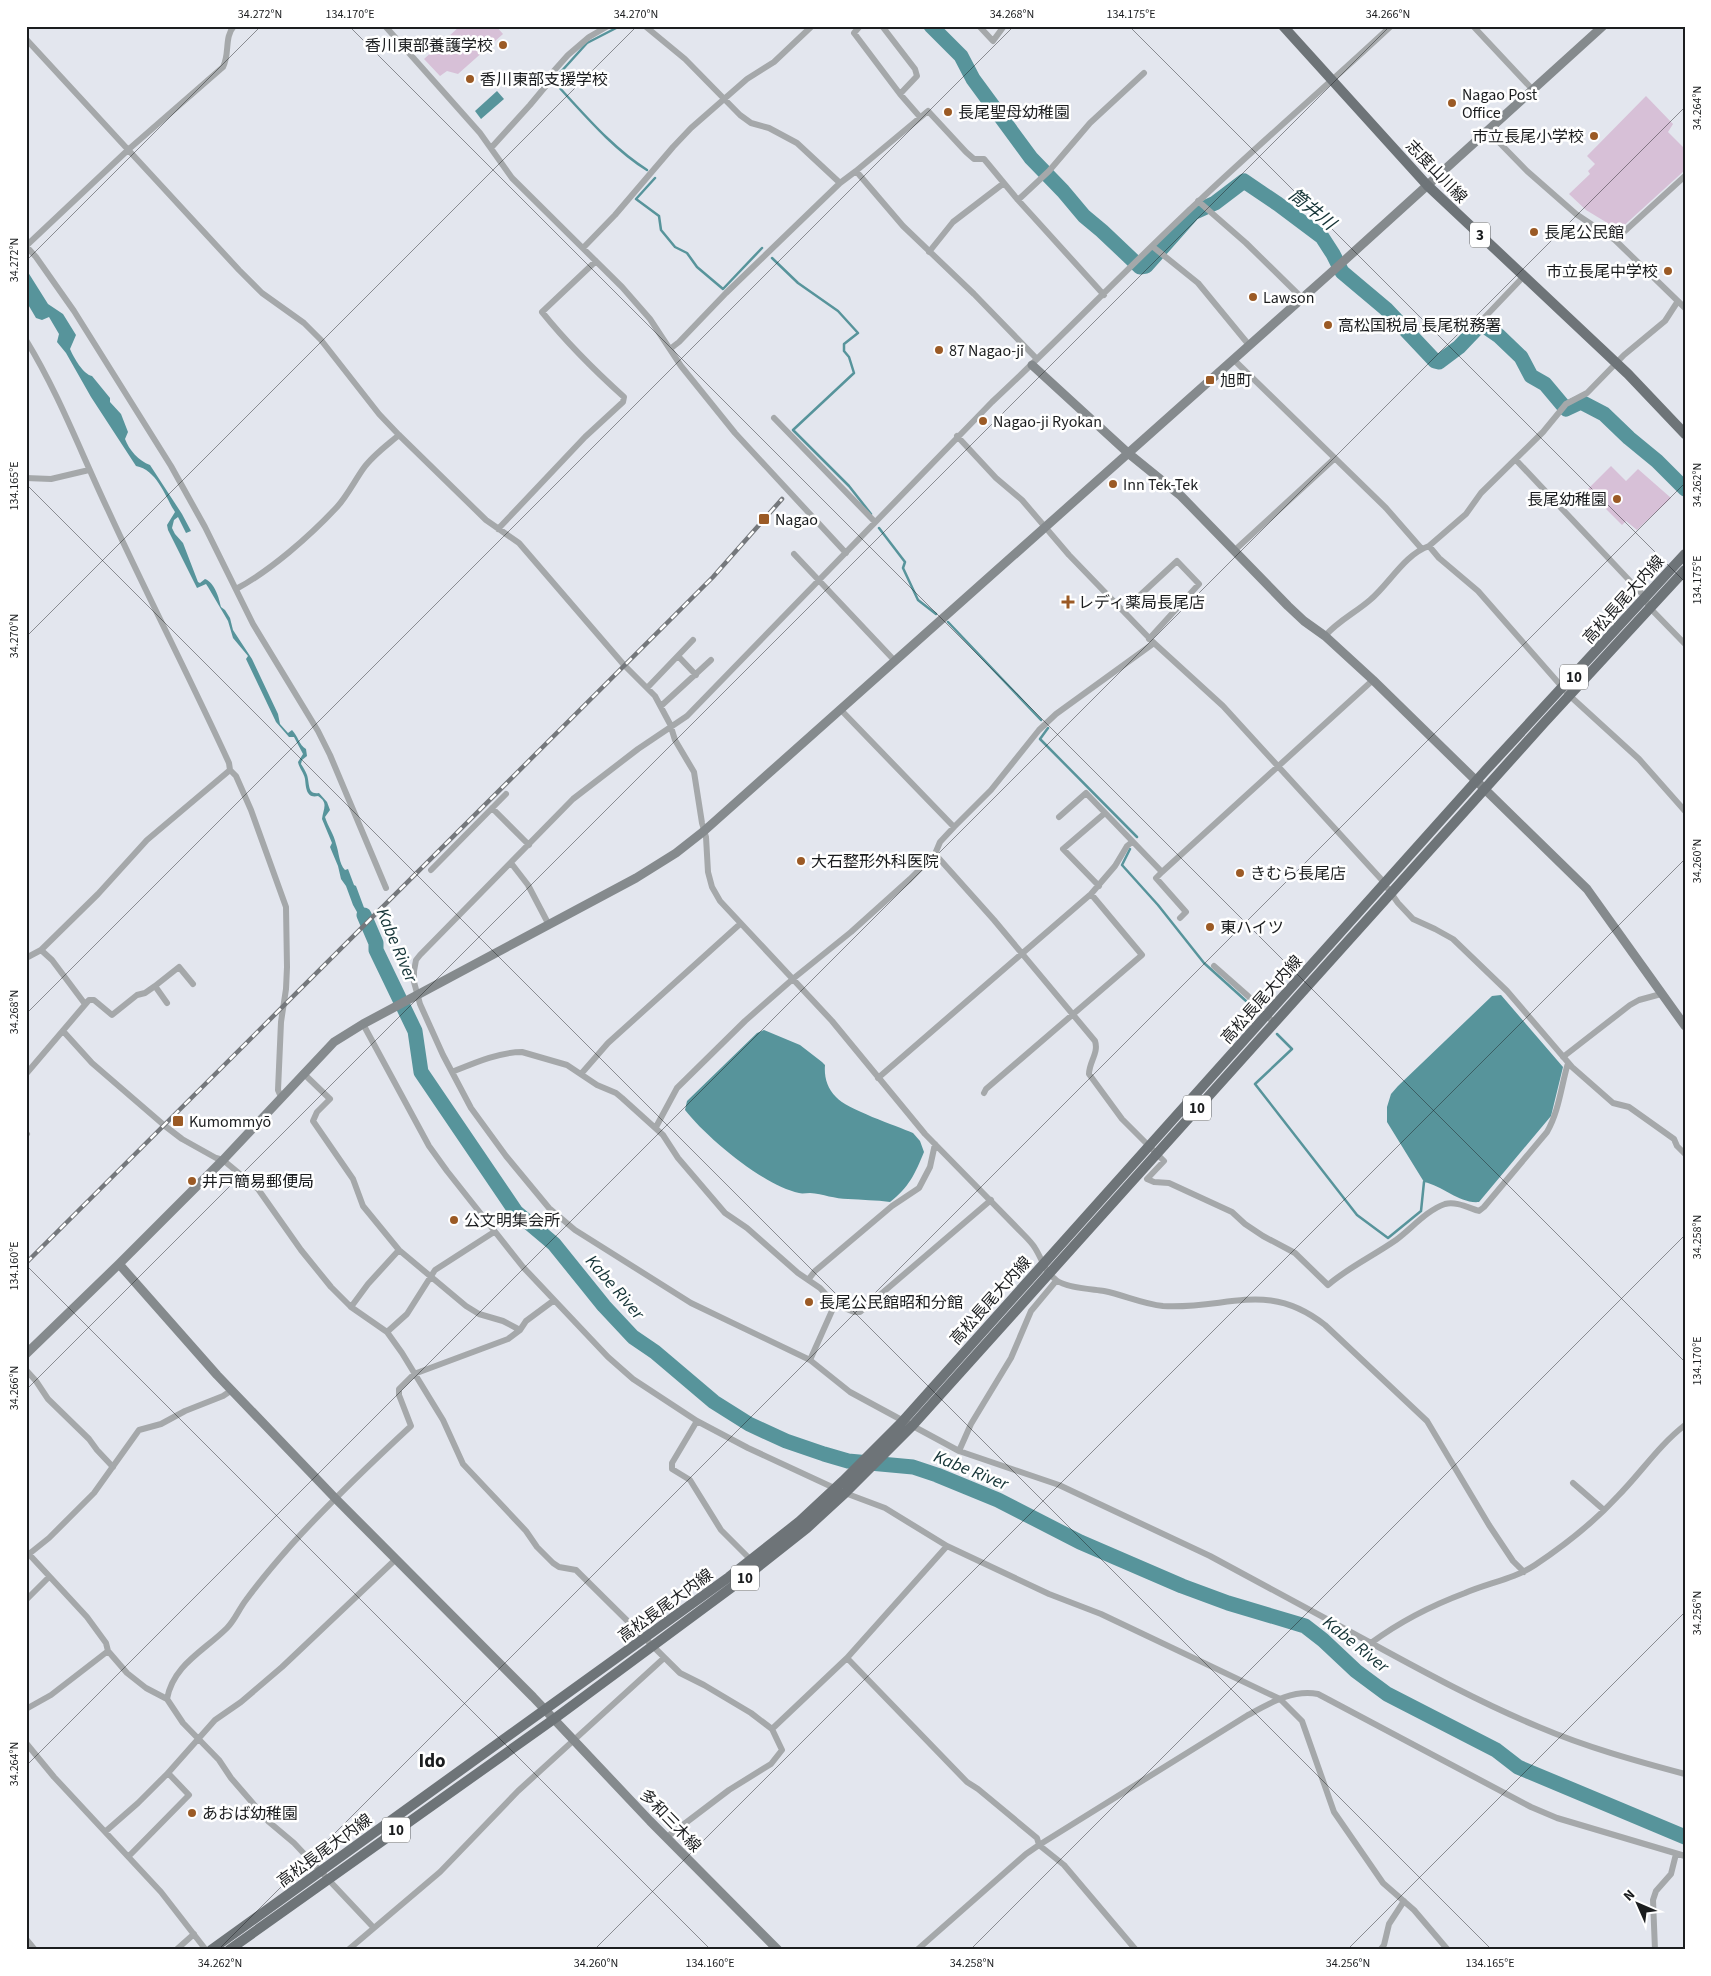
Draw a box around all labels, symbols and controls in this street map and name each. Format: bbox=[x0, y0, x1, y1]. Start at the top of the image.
text: 34.272°N bbox=[238, 6, 282, 23]
text: 134.170°E bbox=[325, 6, 375, 23]
text: 34.270°N bbox=[614, 6, 658, 23]
text: 34.268°N bbox=[990, 6, 1034, 23]
text: 134.175°E bbox=[1106, 6, 1156, 23]
text: 34.266°N bbox=[1366, 6, 1410, 23]
place label: 香川東部養護学校 bbox=[365, 35, 493, 57]
marker: 香川東部養護学校 bbox=[497, 39, 509, 51]
place label: 香川東部支援学校 bbox=[480, 69, 608, 91]
marker: 香川東部支援学校 bbox=[464, 73, 476, 85]
place label: Nagao Post Office bbox=[1462, 84, 1538, 124]
text: 34.264°N bbox=[1689, 86, 1706, 130]
marker: Nagao Post Office bbox=[1446, 97, 1458, 109]
place label: 長尾聖母幼稚園 bbox=[958, 102, 1070, 124]
marker: 長尾聖母幼稚園 bbox=[942, 106, 954, 118]
place label: 市立長尾小学校 bbox=[1472, 126, 1584, 148]
marker: 市立長尾小学校 bbox=[1588, 130, 1600, 142]
street label: 志度山川線 bbox=[1401, 135, 1472, 208]
water label: 筒井川 bbox=[1283, 183, 1342, 237]
road number: 3 bbox=[1470, 222, 1490, 248]
place label: 長尾公民館 bbox=[1544, 222, 1624, 244]
marker: 長尾公民館 bbox=[1528, 226, 1540, 238]
text: 34.272°N bbox=[6, 238, 23, 282]
place label: 市立長尾中学校 bbox=[1546, 261, 1658, 283]
marker: 市立長尾中学校 bbox=[1662, 265, 1674, 277]
place label: Lawson bbox=[1263, 287, 1314, 309]
marker: Lawson bbox=[1247, 291, 1259, 303]
place label: 高松国税局 長尾税務署 bbox=[1338, 315, 1501, 337]
marker: 高松国税局 長尾税務署 bbox=[1322, 319, 1334, 331]
place label: 87 Nagao-ji bbox=[949, 340, 1024, 362]
marker: 87 Nagao-ji bbox=[933, 344, 945, 356]
place label: 旭町 bbox=[1220, 370, 1252, 392]
marker: 旭町 bbox=[1204, 374, 1216, 386]
place label: Nagao-ji Ryokan bbox=[993, 411, 1102, 433]
marker: Nagao-ji Ryokan bbox=[977, 415, 989, 427]
text: 134.165°E bbox=[6, 461, 23, 511]
text: 34.262°N bbox=[1689, 463, 1706, 507]
place label: Inn Tek-Tek bbox=[1123, 474, 1198, 496]
marker: Inn Tek-Tek bbox=[1107, 478, 1119, 490]
place label: 長尾幼稚園 bbox=[1527, 489, 1607, 511]
marker: 長尾幼稚園 bbox=[1611, 493, 1623, 505]
place label: Nagao bbox=[775, 509, 818, 531]
marker: Nagao bbox=[757, 512, 771, 526]
street label: 高松長尾大内線 bbox=[1578, 551, 1669, 649]
text: 134.175°E bbox=[1689, 555, 1706, 605]
place label: レディ薬局長尾店 bbox=[1078, 592, 1205, 614]
marker: レディ薬局長尾店 bbox=[1062, 596, 1074, 608]
text: 34.270°N bbox=[6, 614, 23, 658]
road number: 10 bbox=[1560, 664, 1588, 690]
text: 34.260°N bbox=[1689, 839, 1706, 883]
place label: 大石整形外科医院 bbox=[811, 851, 939, 873]
marker: 大石整形外科医院 bbox=[795, 855, 807, 867]
place label: きむら長尾店 bbox=[1250, 863, 1346, 885]
marker: きむら長尾店 bbox=[1234, 867, 1246, 879]
water label: Kabe River bbox=[370, 904, 424, 987]
place label: 東ハイツ bbox=[1220, 917, 1284, 939]
marker: 東ハイツ bbox=[1204, 921, 1216, 933]
street label: 高松長尾大内線 bbox=[1216, 951, 1307, 1049]
text: 34.268°N bbox=[6, 990, 23, 1034]
road number: 10 bbox=[1183, 1096, 1211, 1120]
place label: Kumommyō bbox=[189, 1111, 271, 1133]
marker: Kumommyō bbox=[171, 1114, 185, 1128]
place label: 井戸簡易郵便局 bbox=[202, 1171, 314, 1193]
marker: 井戸簡易郵便局 bbox=[186, 1175, 198, 1187]
place label: 公文明集会所 bbox=[464, 1210, 560, 1232]
marker: 公文明集会所 bbox=[448, 1214, 460, 1226]
text: 34.258°N bbox=[1689, 1215, 1706, 1259]
text: 134.160°E bbox=[6, 1241, 23, 1291]
water label: Kabe River bbox=[579, 1250, 650, 1326]
street label: 高松長尾大内線 bbox=[945, 1252, 1036, 1350]
place label: 長尾公民館昭和分館 bbox=[819, 1292, 963, 1314]
marker: 長尾公民館昭和分館 bbox=[803, 1296, 815, 1308]
text: 134.170°E bbox=[1689, 1336, 1706, 1386]
text: 34.266°N bbox=[6, 1366, 23, 1410]
water label: Kabe River bbox=[930, 1444, 1013, 1497]
street label: 高松長尾大内線 bbox=[614, 1564, 717, 1648]
road number: 10 bbox=[731, 1566, 759, 1590]
text: 34.256°N bbox=[1689, 1591, 1706, 1635]
water label: Kabe River bbox=[1317, 1610, 1395, 1679]
text: 34.264°N bbox=[6, 1742, 23, 1786]
district label: Ido bbox=[418, 1748, 446, 1775]
street label: 多和三木線 bbox=[635, 1784, 706, 1857]
place label: あおば幼稚園 bbox=[202, 1803, 298, 1825]
marker: あおば幼稚園 bbox=[186, 1807, 198, 1819]
street label: 高松長尾大内線 bbox=[273, 1809, 376, 1893]
road number: 10 bbox=[382, 1818, 410, 1842]
north arrow bbox=[1614, 1878, 1664, 1928]
text: N bbox=[1619, 1885, 1640, 1906]
text: 34.262°N bbox=[198, 1955, 242, 1972]
text: 34.260°N bbox=[574, 1955, 618, 1972]
text: 134.160°E bbox=[685, 1955, 735, 1972]
text: 34.258°N bbox=[950, 1955, 994, 1972]
text: 34.256°N bbox=[1326, 1955, 1370, 1972]
text: 134.165°E bbox=[1465, 1955, 1515, 1972]

